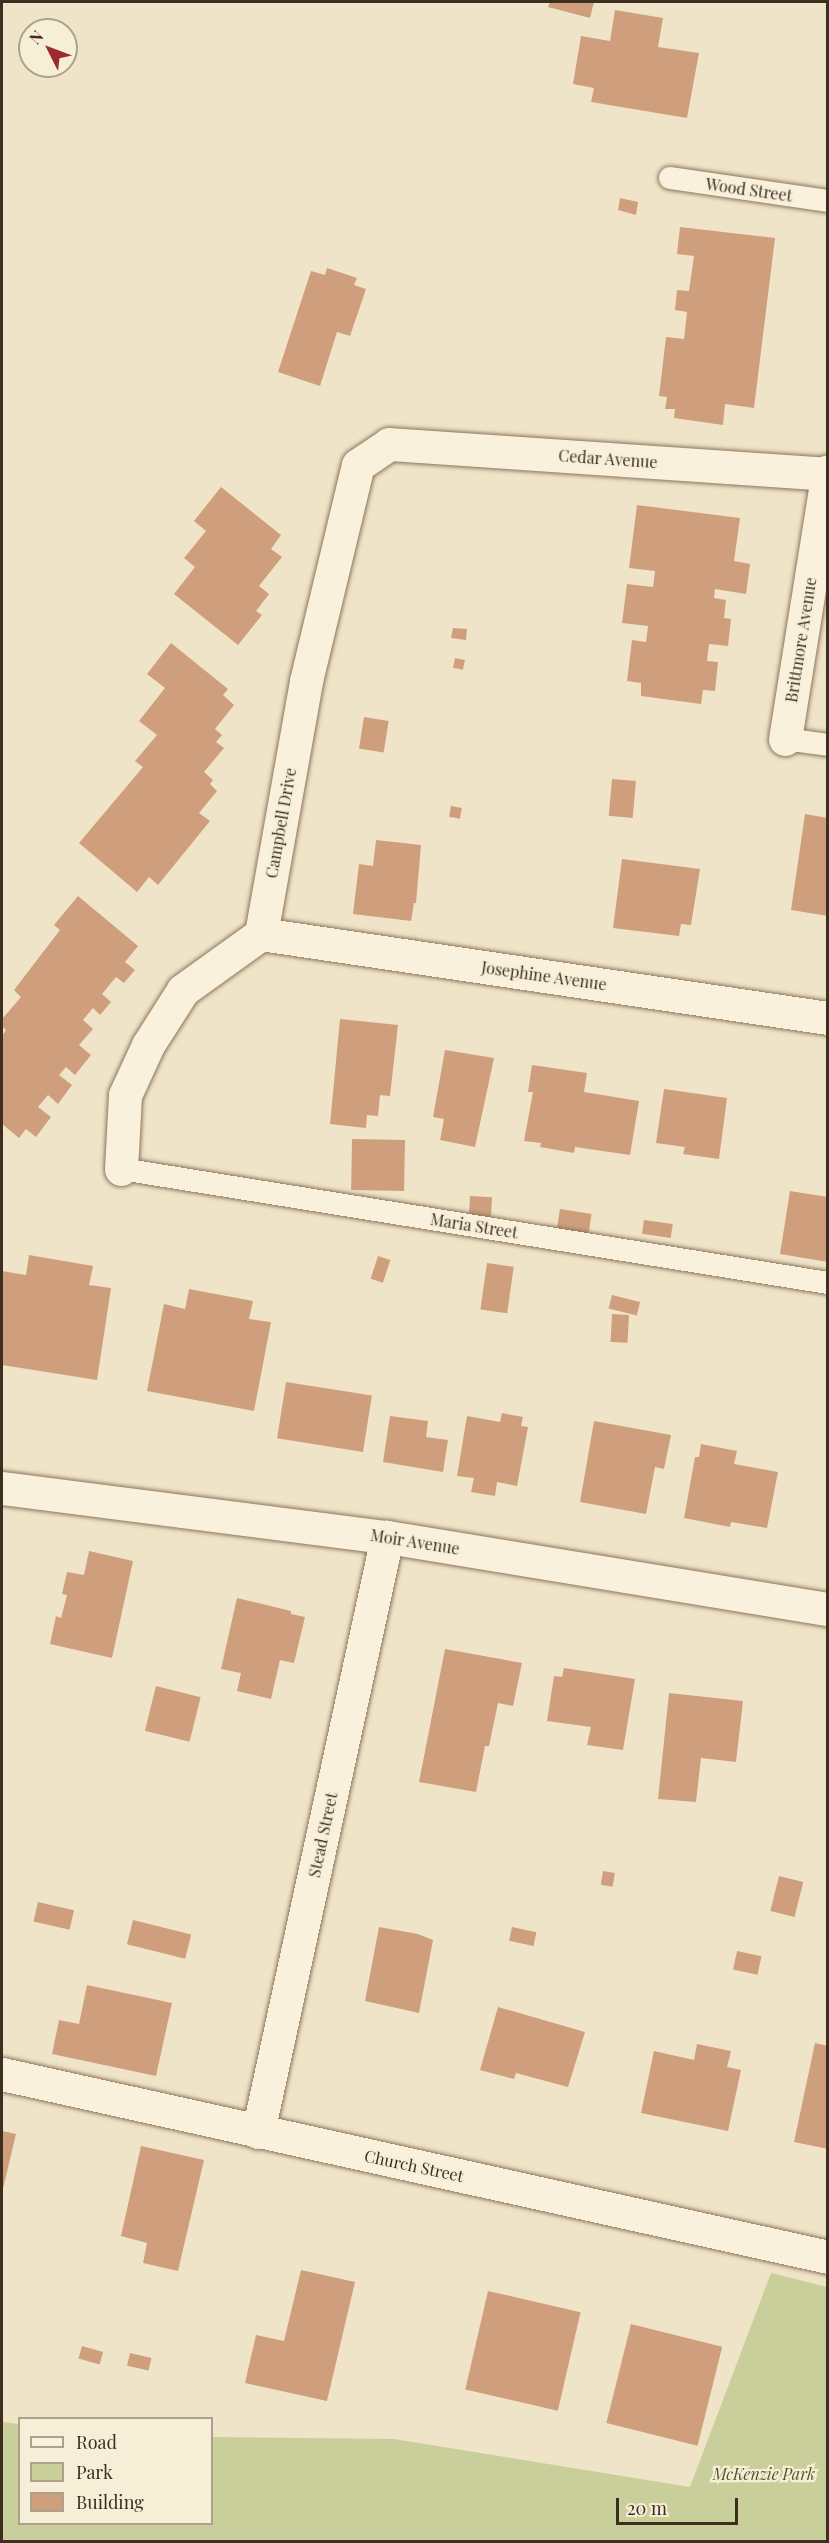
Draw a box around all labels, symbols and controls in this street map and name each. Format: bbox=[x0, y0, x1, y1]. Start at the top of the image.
north arrow bbox=[18, 18, 78, 78]
text: N bbox=[24, 26, 47, 48]
street label: Wood Street bbox=[705, 174, 793, 206]
street label: Cedar Avenue bbox=[557, 446, 659, 472]
street label: Brittmore Avenue bbox=[782, 576, 820, 704]
street label: Campbell Drive bbox=[262, 766, 300, 880]
street label: Josephine Avenue bbox=[480, 958, 608, 994]
street label: Maria Street bbox=[429, 1210, 519, 1242]
street label: Moir Avenue bbox=[369, 1525, 461, 1559]
street label: Stead Street bbox=[305, 1791, 341, 1879]
street label: Church Street bbox=[363, 2146, 465, 2186]
legend bbox=[18, 2417, 213, 2525]
text: Road bbox=[76, 2430, 117, 2454]
text: Park bbox=[76, 2460, 113, 2484]
park label: McKenzie Park bbox=[713, 2464, 815, 2484]
scale bar bbox=[619, 2486, 740, 2524]
text: Building bbox=[76, 2490, 144, 2514]
text: 20 m bbox=[627, 2496, 667, 2520]

